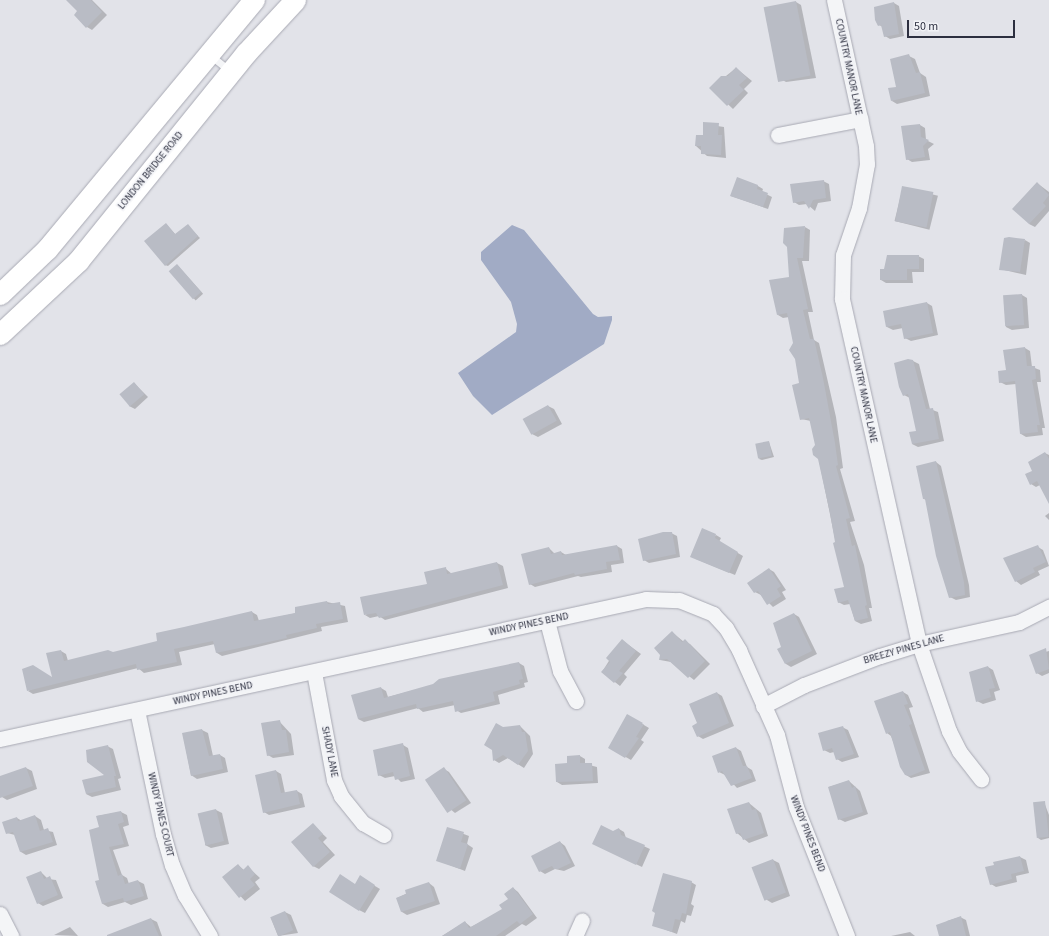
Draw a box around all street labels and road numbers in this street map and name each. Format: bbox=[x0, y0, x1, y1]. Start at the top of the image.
street label: COUNTRY MANOR LANE bbox=[832, 18, 864, 116]
street label: LONDON BRIDGE ROAD bbox=[116, 130, 186, 212]
street label: COUNTRY MANOR LANE bbox=[847, 346, 879, 444]
street label: WINDY PINES BEND bbox=[488, 611, 570, 639]
street label: BREEZY PINES LANE bbox=[862, 633, 946, 667]
street label: WINDY PINES BEND bbox=[172, 680, 254, 708]
street label: SHADY LANE bbox=[318, 725, 340, 779]
street label: WINDY PINES COURT bbox=[144, 772, 176, 858]
street label: WINDY PINES BEND bbox=[787, 794, 827, 874]

